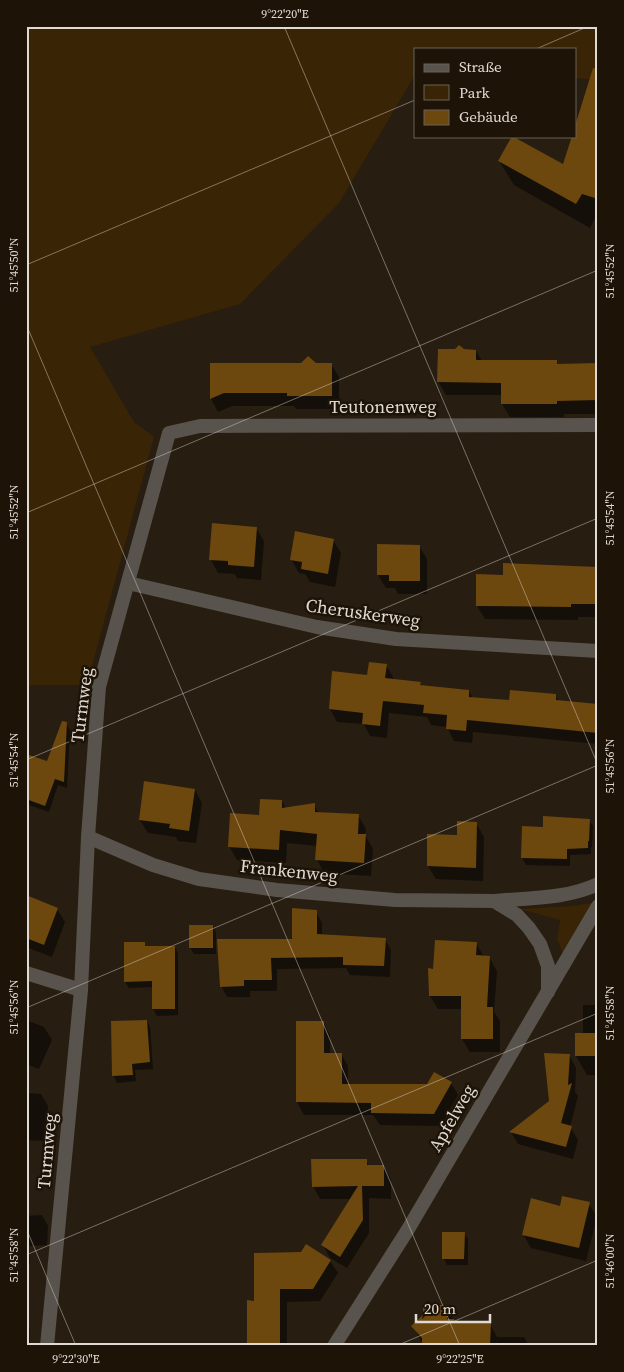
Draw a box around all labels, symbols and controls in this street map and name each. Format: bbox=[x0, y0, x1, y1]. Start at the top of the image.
text: 9°22'20"E bbox=[261, 6, 309, 22]
legend bbox=[414, 48, 576, 138]
text: Straße bbox=[459, 56, 502, 77]
text: Park bbox=[459, 82, 491, 103]
text: Gebäude bbox=[459, 106, 518, 127]
text: 51°45'50"N bbox=[6, 237, 22, 293]
text: 51°45'52"N bbox=[602, 243, 618, 299]
street label: Teutonenweg bbox=[329, 394, 437, 419]
text: 51°45'52"N bbox=[6, 484, 22, 540]
text: 51°45'54"N bbox=[602, 490, 618, 546]
street label: Cheruskerweg bbox=[304, 592, 422, 633]
street label: Turmweg bbox=[64, 666, 99, 744]
text: 51°45'54"N bbox=[6, 732, 22, 788]
text: 51°45'56"N bbox=[602, 738, 618, 794]
street label: Frankenweg bbox=[239, 853, 339, 888]
text: 51°45'56"N bbox=[6, 979, 22, 1035]
text: 51°45'58"N bbox=[602, 985, 618, 1041]
street label: Apfelweg bbox=[422, 1079, 481, 1156]
street label: Turmweg bbox=[31, 1112, 62, 1190]
text: 51°45'58"N bbox=[6, 1227, 22, 1283]
text: 51°46'00"N bbox=[602, 1233, 618, 1289]
scale bar bbox=[416, 1292, 490, 1324]
text: 20 m bbox=[424, 1298, 456, 1319]
text: 9°22'30"E bbox=[52, 1351, 100, 1367]
text: 9°22'25"E bbox=[436, 1351, 484, 1367]

